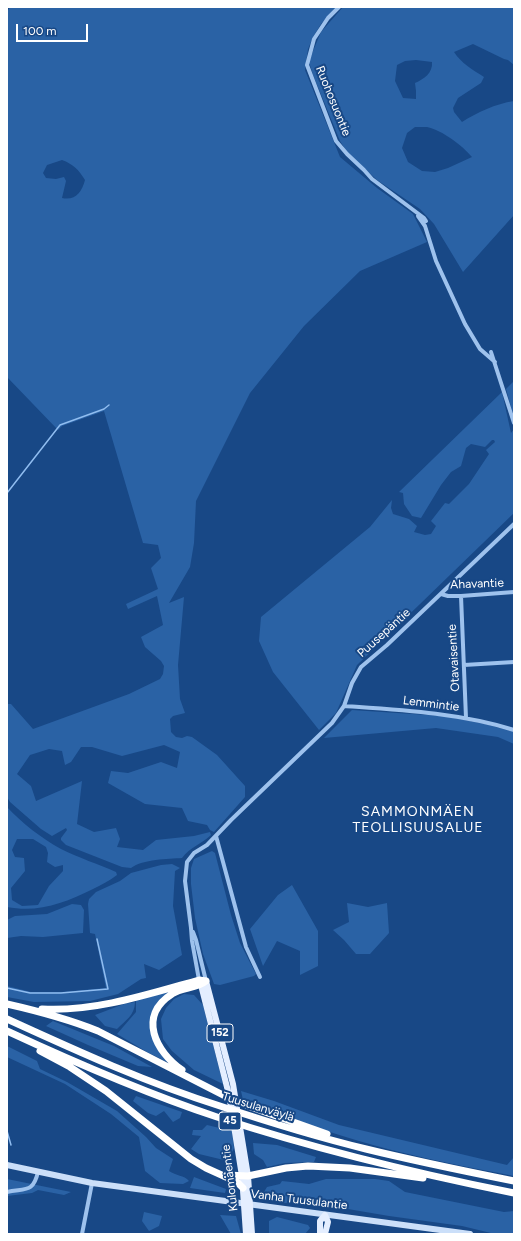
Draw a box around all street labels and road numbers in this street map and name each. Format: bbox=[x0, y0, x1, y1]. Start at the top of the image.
street label: Ruohosuontie bbox=[312, 64, 354, 138]
street label: Ahavantie bbox=[450, 576, 504, 592]
street label: Puusepäntie bbox=[355, 606, 413, 660]
street label: Otavaisentie bbox=[445, 624, 463, 692]
street label: Lemmintie bbox=[402, 693, 460, 715]
road number: 152 bbox=[207, 1024, 233, 1042]
street label: Tuusulanväylä bbox=[220, 1089, 296, 1125]
road number: 45 bbox=[219, 1112, 241, 1130]
street label: Kulomäentie bbox=[219, 1144, 241, 1212]
street label: Vanha Tuusulantie bbox=[250, 1187, 348, 1213]

